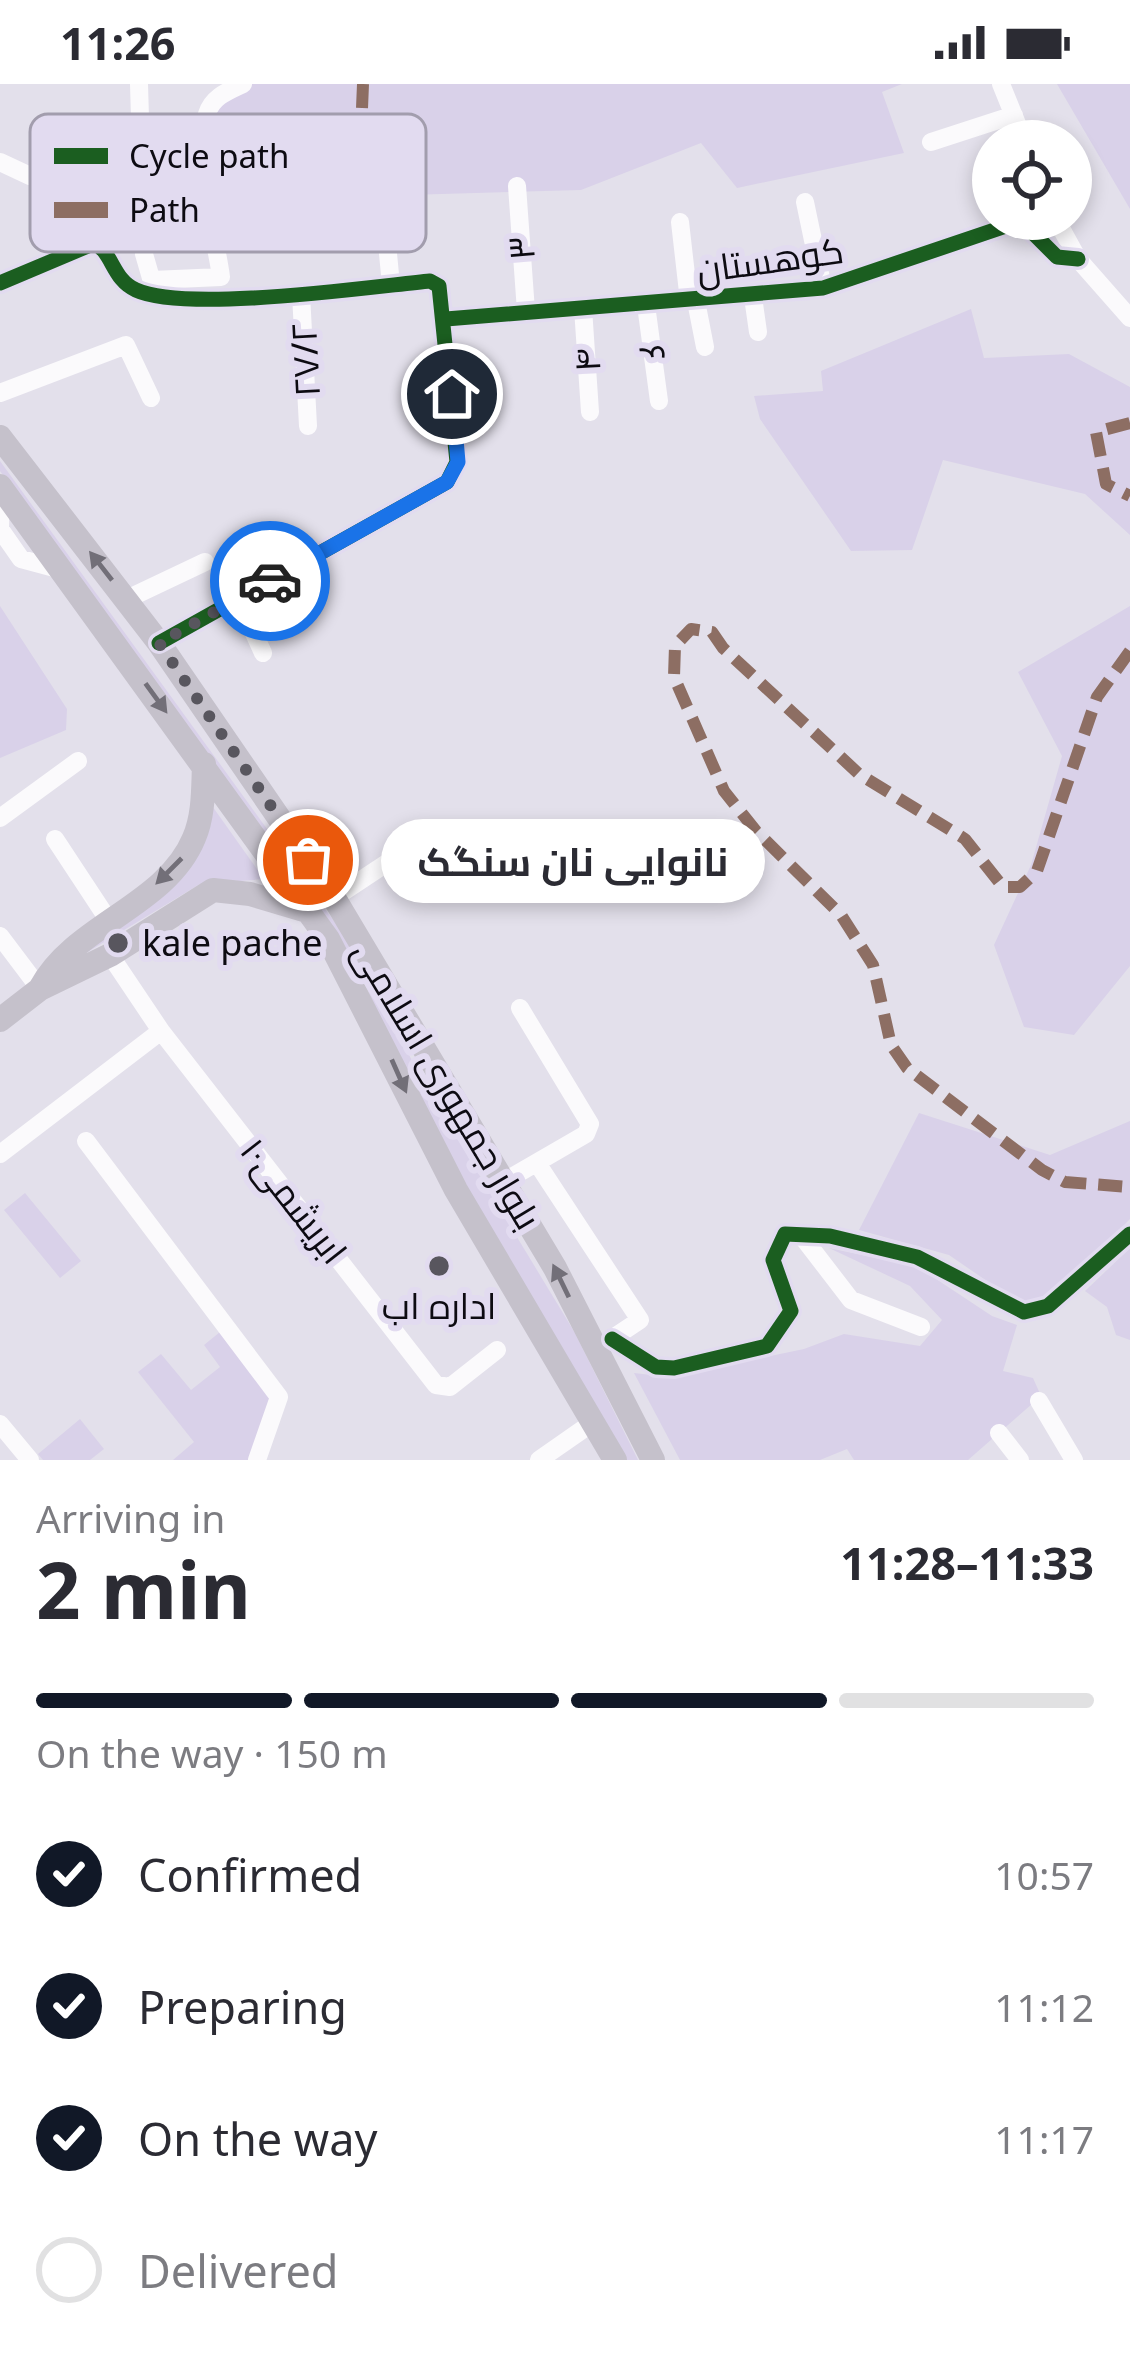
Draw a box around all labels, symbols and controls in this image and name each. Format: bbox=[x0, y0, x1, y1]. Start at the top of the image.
text: 11:26 bbox=[60, 12, 176, 73]
legend bbox=[30, 114, 426, 252]
map controls bbox=[972, 120, 1092, 240]
button: locate bbox=[972, 120, 1092, 240]
text: Cycle path bbox=[129, 133, 289, 178]
text: Path bbox=[129, 187, 200, 232]
street label: کوهستان bbox=[693, 225, 847, 294]
street label: ۳ bbox=[495, 234, 546, 262]
street label: ۲۷/۲ bbox=[278, 322, 331, 398]
street label: ۶ bbox=[628, 341, 679, 365]
pin bbox=[401, 343, 503, 445]
street label: ۴ bbox=[561, 347, 612, 373]
icon: home bbox=[419, 361, 485, 427]
courier bbox=[210, 521, 330, 641]
icon: car bbox=[237, 548, 303, 614]
one-way arrow bbox=[89, 550, 113, 581]
one-way arrow bbox=[143, 682, 167, 714]
pin bbox=[257, 809, 359, 911]
callout: نانوایی نان سنگک bbox=[380, 818, 764, 902]
icon: bag bbox=[275, 827, 341, 893]
text: نانوایی نان سنگک bbox=[417, 834, 729, 887]
one-way arrow bbox=[155, 857, 183, 885]
place label: kale pache bbox=[142, 918, 323, 967]
marker: kale pache bbox=[105, 930, 131, 956]
street label: بلوار جمهوری اسلامی bbox=[342, 931, 553, 1238]
one-way arrow bbox=[389, 1059, 409, 1094]
street label: ابریشمی۱۰ bbox=[230, 1128, 359, 1274]
marker: اداره اب bbox=[426, 1253, 452, 1279]
one-way arrow bbox=[552, 1264, 572, 1298]
place label: اداره اب bbox=[382, 1281, 496, 1330]
text: Arriving in bbox=[36, 1491, 225, 1544]
text: 11:28–11:33 bbox=[840, 1532, 1094, 1593]
text: 2 min bbox=[36, 1536, 251, 1642]
text: On the way · 150 m bbox=[36, 1726, 388, 1779]
icon: check bbox=[36, 1841, 102, 1907]
text: Confirmed bbox=[138, 1844, 362, 1905]
text: 10:57 bbox=[994, 1848, 1094, 1901]
icon: check bbox=[36, 1973, 102, 2039]
text: Preparing bbox=[138, 1976, 347, 2037]
text: 11:12 bbox=[994, 1980, 1094, 2033]
icon: check bbox=[36, 2105, 102, 2171]
text: On the way bbox=[138, 2108, 377, 2169]
text: 11:17 bbox=[994, 2112, 1094, 2165]
text: Delivered bbox=[138, 2240, 338, 2301]

